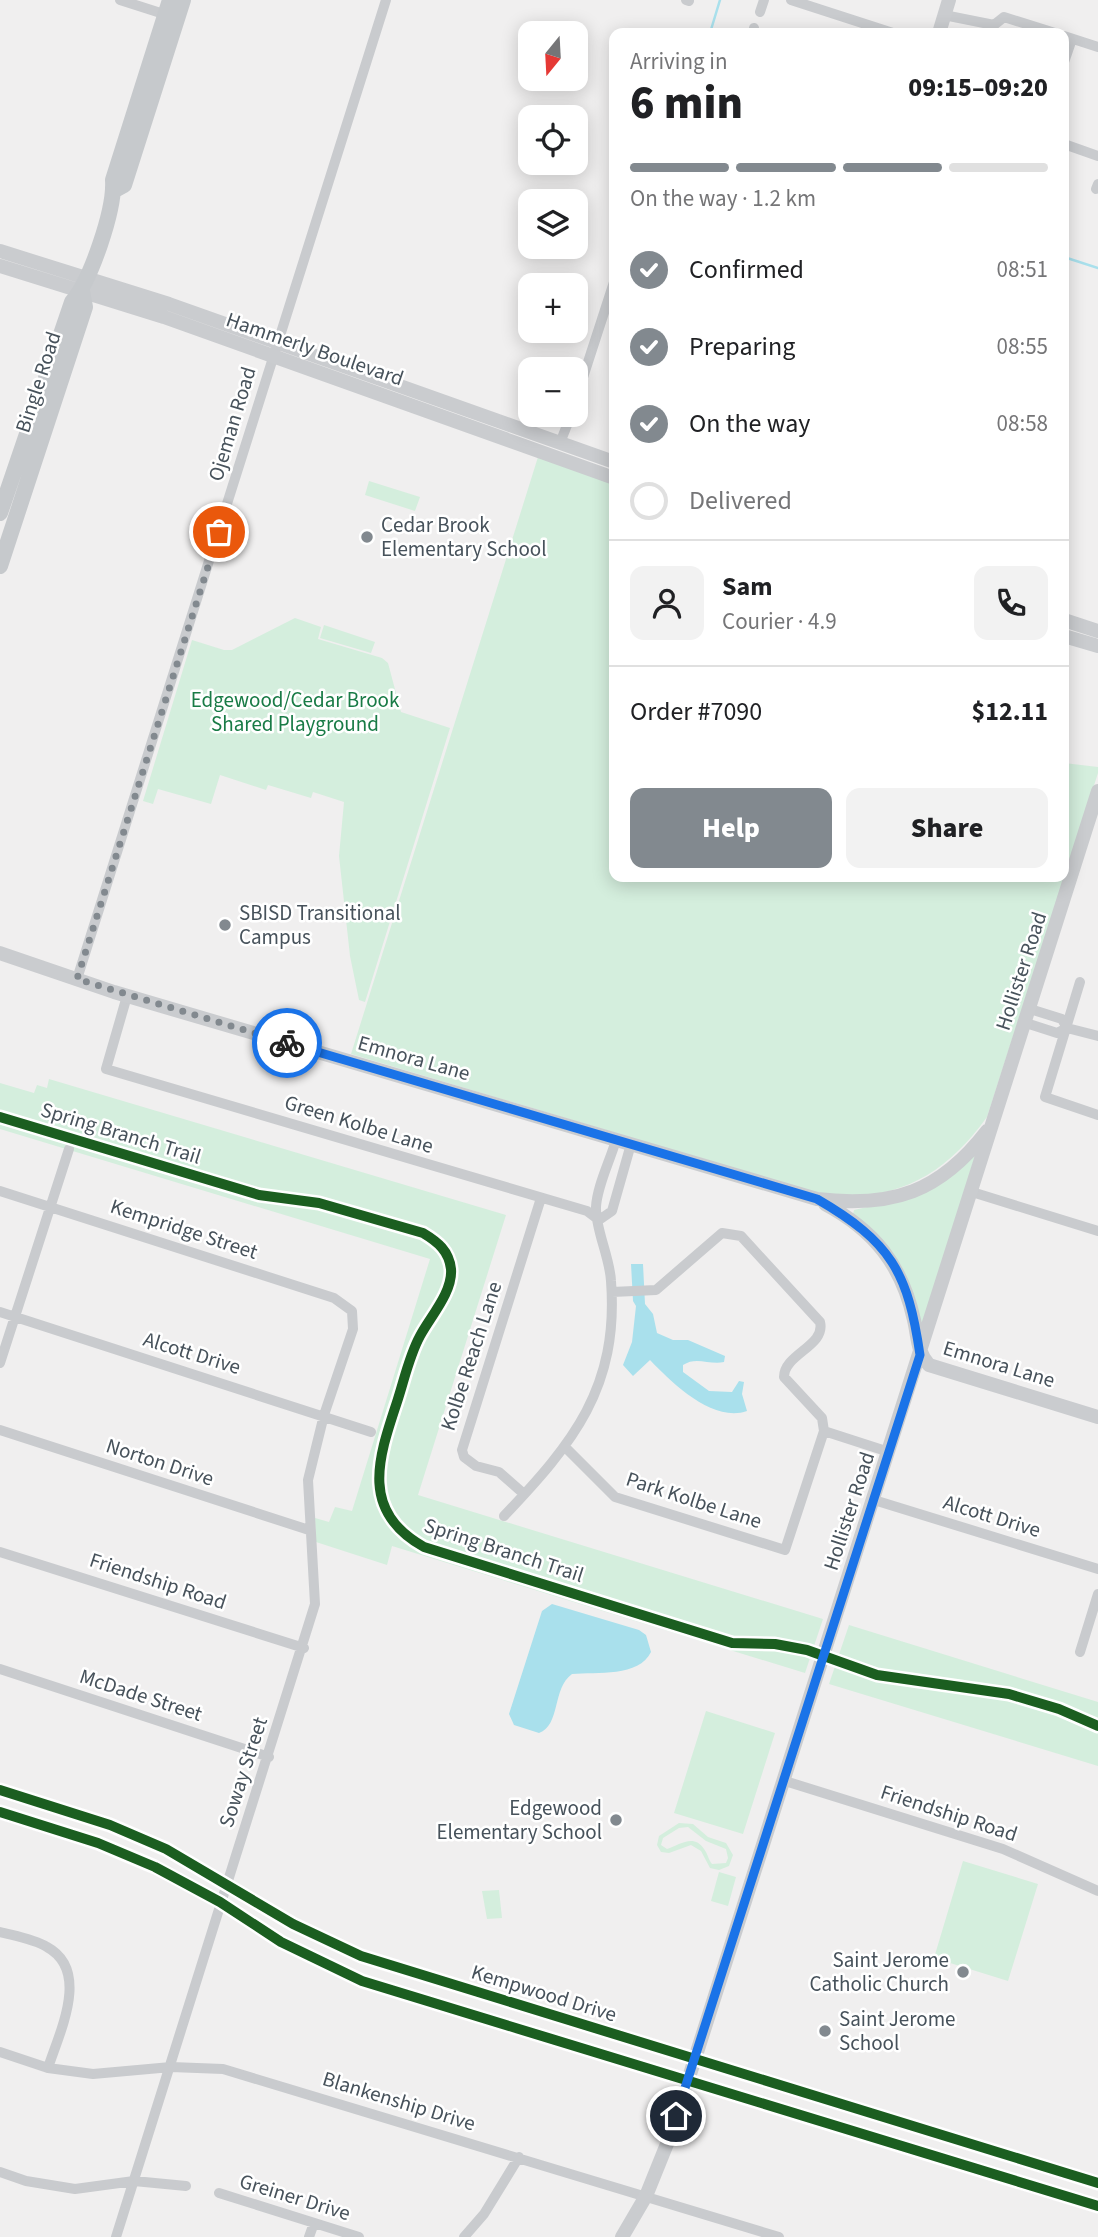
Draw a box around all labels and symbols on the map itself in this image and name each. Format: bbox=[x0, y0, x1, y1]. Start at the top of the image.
north arrow bbox=[518, 21, 588, 91]
street label: Hammerly Boulevard bbox=[222, 305, 408, 393]
street label: Bingle Road bbox=[8, 328, 68, 436]
street label: Ojeman Road bbox=[200, 363, 264, 485]
pin bbox=[189, 502, 249, 562]
place label: Cedar Brook Elementary School bbox=[381, 510, 547, 564]
marker: Cedar Brook Elementary School bbox=[359, 529, 375, 545]
park label: Edgewood/Cedar Brook Shared Playground bbox=[191, 685, 400, 739]
place label: SBISD Transitional Campus bbox=[239, 898, 401, 952]
street label: Hollister Road bbox=[988, 908, 1054, 1034]
marker: SBISD Transitional Campus bbox=[217, 917, 233, 933]
courier bbox=[252, 1008, 322, 1078]
street label: Emnora Lane bbox=[354, 1028, 474, 1088]
street label: Green Kolbe Lane bbox=[281, 1087, 437, 1161]
street label: Spring Branch Trail bbox=[37, 1094, 205, 1172]
street label: Kempridge Street bbox=[107, 1191, 261, 1267]
street label: Kolbe Reach Lane bbox=[433, 1278, 509, 1434]
street label: Alcott Drive bbox=[140, 1324, 244, 1382]
street label: Emnora Lane bbox=[939, 1333, 1059, 1395]
street label: Norton Drive bbox=[102, 1430, 218, 1494]
street label: Hollister Road bbox=[816, 1448, 882, 1574]
street label: Park Kolbe Lane bbox=[622, 1464, 766, 1536]
street label: Alcott Drive bbox=[940, 1487, 1044, 1545]
street label: Spring Branch Trail bbox=[420, 1510, 588, 1590]
street label: Friendship Road bbox=[86, 1545, 230, 1617]
street label: McDade Street bbox=[76, 1661, 206, 1729]
street label: Soway Street bbox=[211, 1713, 275, 1831]
street label: Friendship Road bbox=[877, 1777, 1021, 1849]
place label: Edgewood Elementary School bbox=[436, 1793, 602, 1847]
marker: Edgewood Elementary School bbox=[608, 1812, 624, 1828]
place label: Saint Jerome Catholic Church bbox=[810, 1945, 949, 1999]
street label: Kempwood Drive bbox=[468, 1957, 620, 2029]
marker: Saint Jerome Catholic Church bbox=[955, 1964, 971, 1980]
place label: Saint Jerome School bbox=[839, 2004, 956, 2058]
marker: Saint Jerome School bbox=[817, 2023, 833, 2039]
street label: Blankenship Drive bbox=[319, 2063, 479, 2139]
pin bbox=[646, 2086, 706, 2146]
street label: Greiner Drive bbox=[236, 2166, 354, 2228]

